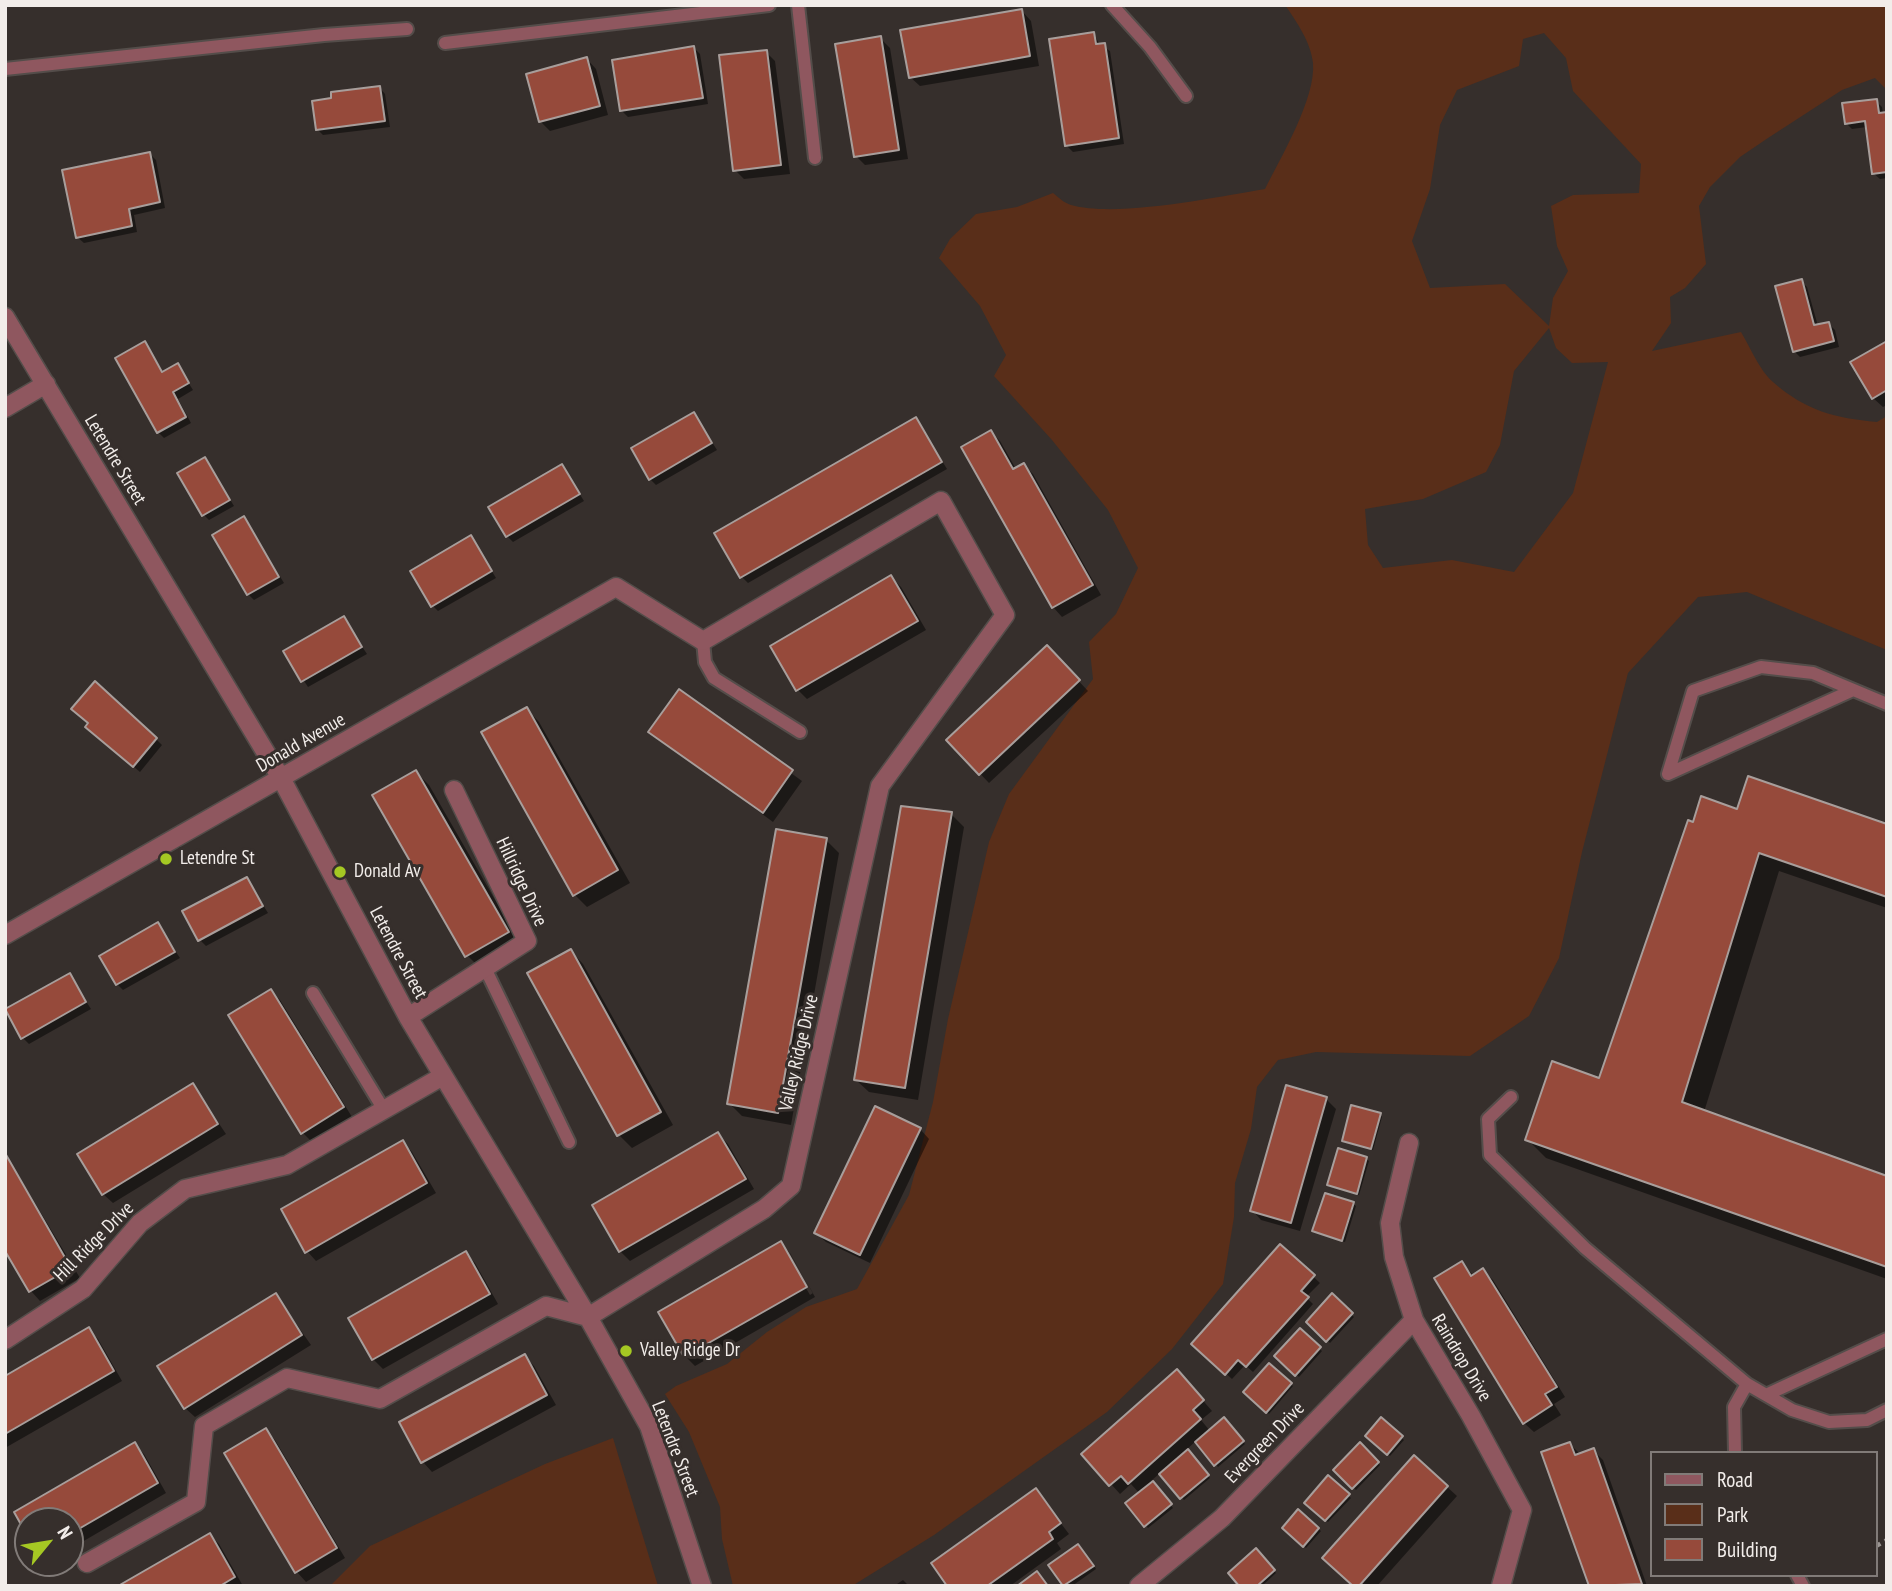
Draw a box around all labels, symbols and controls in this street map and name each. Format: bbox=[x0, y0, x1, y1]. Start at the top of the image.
street label: Letendre Street bbox=[79, 411, 151, 509]
street label: Donald Avenue bbox=[252, 708, 350, 778]
street label: Hillridge Drive bbox=[491, 834, 551, 930]
place label: Letendre St bbox=[180, 848, 255, 870]
marker: Letendre St bbox=[158, 851, 174, 867]
place label: Donald Av bbox=[354, 861, 421, 883]
marker: Donald Av bbox=[332, 864, 348, 880]
street label: Letendre Street bbox=[364, 903, 432, 1003]
street label: Valley Ridge Drive bbox=[774, 992, 824, 1114]
street label: Hill Ridge DrIve bbox=[49, 1197, 139, 1287]
street label: Raindrop Drive bbox=[1426, 1310, 1496, 1406]
place label: Valley Ridge Dr bbox=[640, 1340, 740, 1362]
marker: Valley Ridge Dr bbox=[618, 1343, 634, 1359]
street label: Letendre Street bbox=[646, 1398, 704, 1500]
street label: Evergreen Drive bbox=[1221, 1398, 1309, 1488]
legend bbox=[1650, 1451, 1878, 1577]
text: Road bbox=[1717, 1466, 1753, 1493]
text: Park bbox=[1717, 1501, 1748, 1528]
north arrow bbox=[14, 1507, 84, 1577]
text: N bbox=[52, 1522, 78, 1543]
text: Building bbox=[1717, 1536, 1777, 1563]

